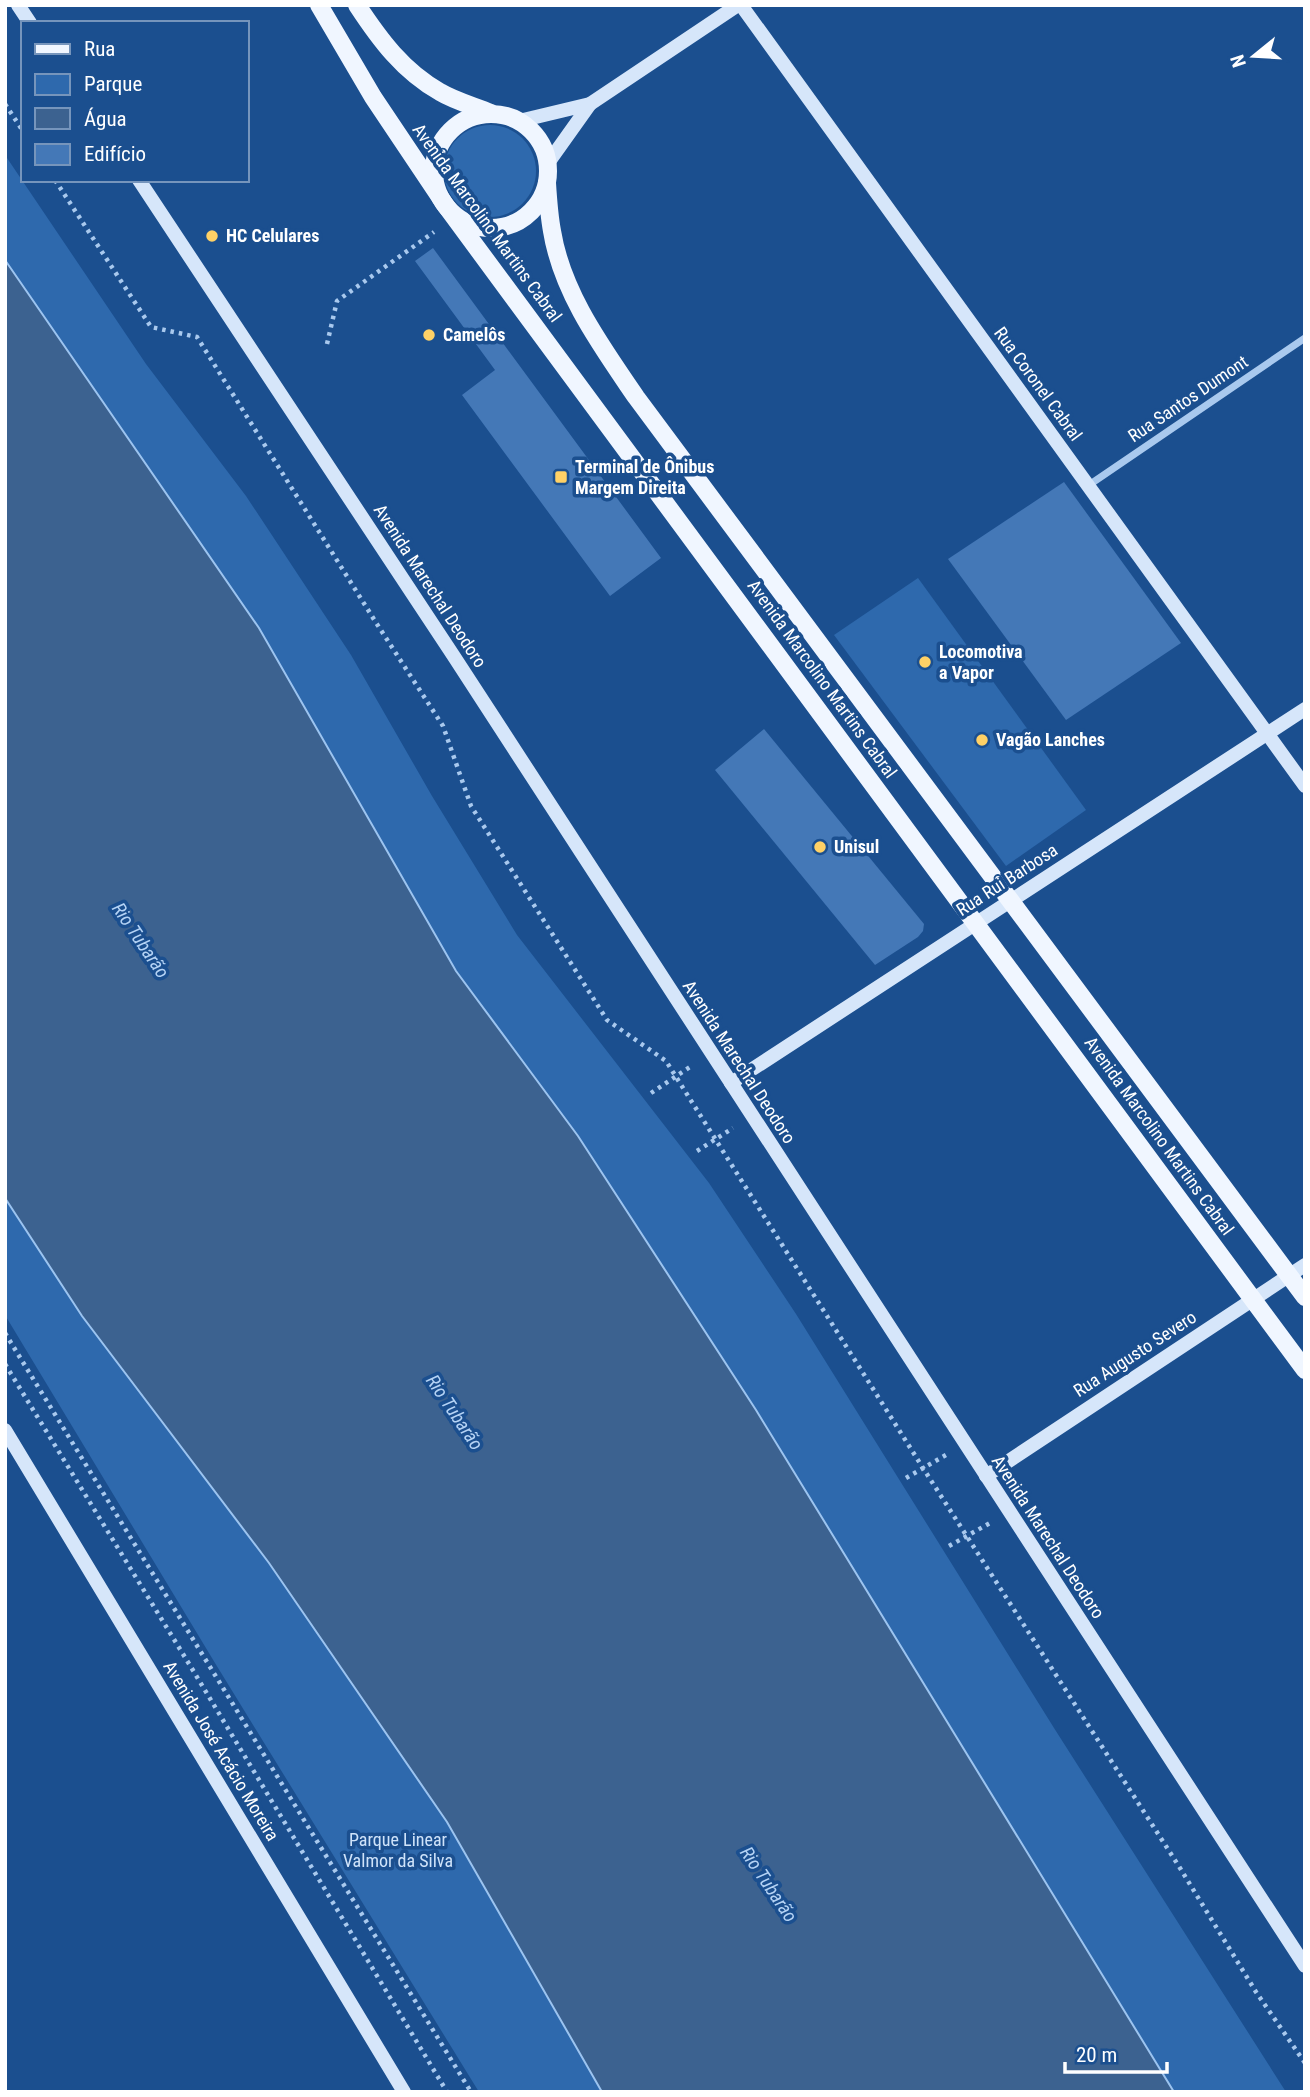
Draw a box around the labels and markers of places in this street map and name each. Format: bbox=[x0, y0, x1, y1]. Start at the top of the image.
place label: HC Celulares bbox=[226, 225, 319, 246]
marker: HC Celulares bbox=[204, 228, 220, 244]
place label: Camelôs bbox=[443, 324, 505, 345]
marker: Camelôs bbox=[421, 327, 437, 343]
place label: Terminal de Ônibus Margem Direita bbox=[575, 456, 714, 498]
marker: Terminal de Ônibus Margem Direita bbox=[553, 469, 569, 485]
place label: Locomotiva a Vapor bbox=[939, 641, 1023, 683]
marker: Locomotiva a Vapor bbox=[917, 654, 933, 670]
place label: Vagão Lanches bbox=[996, 729, 1105, 750]
marker: Vagão Lanches bbox=[974, 732, 990, 748]
place label: Unisul bbox=[834, 836, 879, 857]
marker: Unisul bbox=[812, 839, 828, 855]

